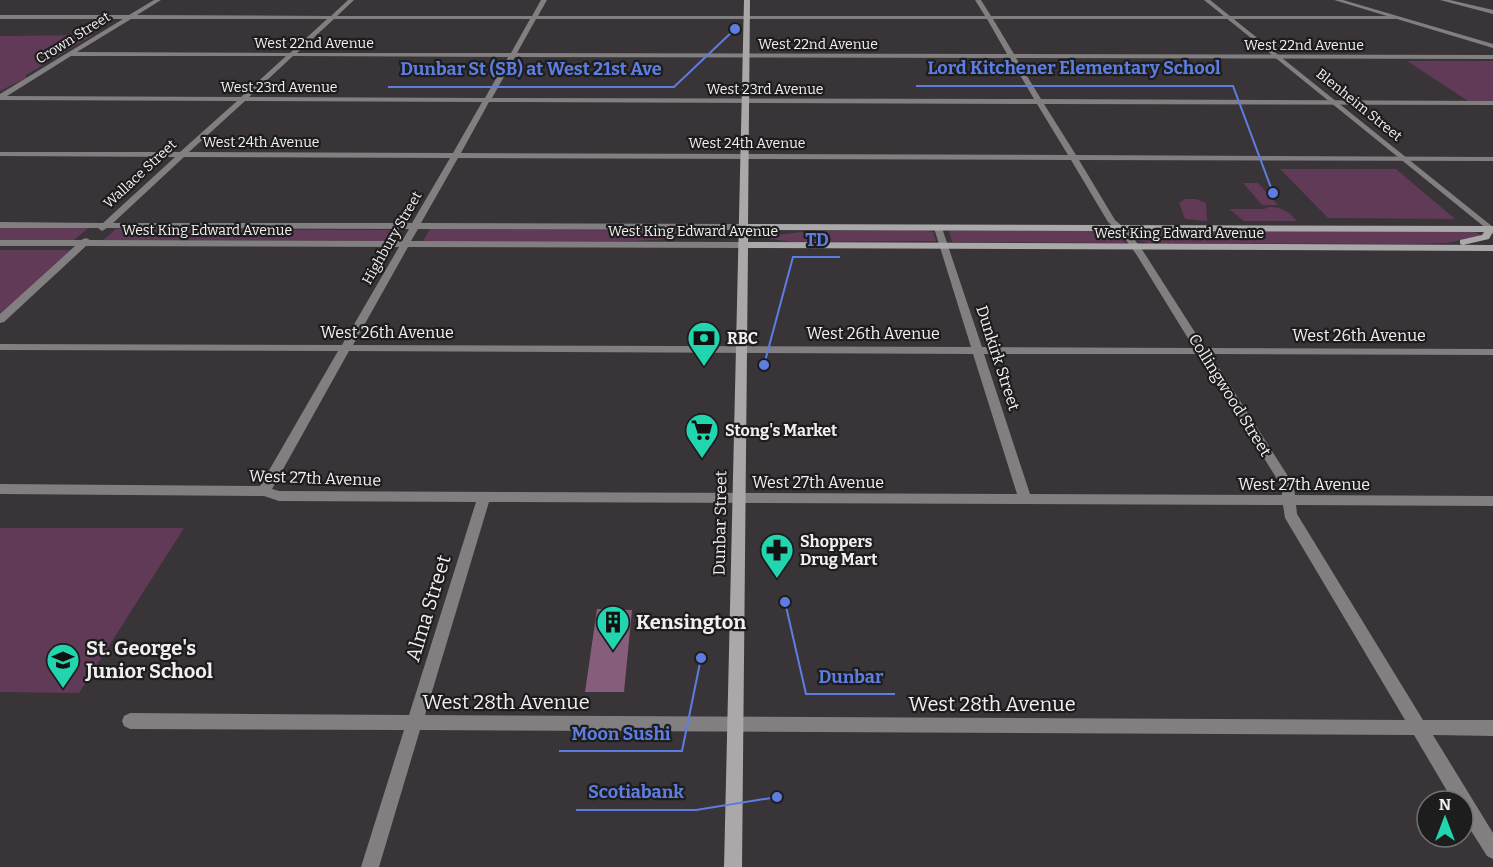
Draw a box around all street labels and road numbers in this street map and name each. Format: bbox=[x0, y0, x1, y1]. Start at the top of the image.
street label: Crown Street bbox=[33, 8, 113, 68]
street label: West 22nd Avenue bbox=[254, 35, 374, 52]
street label: West 22nd Avenue bbox=[758, 36, 878, 53]
street label: West 22nd Avenue bbox=[1244, 37, 1364, 54]
street label: Blenheim Street bbox=[1313, 65, 1405, 145]
street label: West 23rd Avenue bbox=[220, 79, 338, 96]
street label: West 23rd Avenue bbox=[706, 81, 824, 98]
street label: West 24th Avenue bbox=[203, 134, 319, 151]
street label: West 24th Avenue bbox=[689, 135, 805, 152]
street label: Wallace Street bbox=[100, 136, 180, 212]
street label: Highbury Street bbox=[358, 188, 426, 288]
street label: West King Edward Avenue bbox=[122, 222, 292, 239]
street label: West King Edward Avenue bbox=[608, 223, 778, 240]
street label: West King Edward Avenue bbox=[1094, 225, 1264, 242]
street label: Dunkirk Street bbox=[972, 303, 1024, 413]
street label: West 26th Avenue bbox=[320, 323, 454, 342]
street label: West 26th Avenue bbox=[806, 324, 940, 343]
street label: West 26th Avenue bbox=[1292, 326, 1426, 345]
street label: Collingwood Street bbox=[1185, 330, 1275, 460]
street label: West 27th Avenue bbox=[249, 466, 381, 490]
street label: Dunbar Street bbox=[710, 470, 730, 576]
street label: West 27th Avenue bbox=[752, 473, 884, 492]
street label: West 27th Avenue bbox=[1238, 475, 1370, 494]
street label: Alma Street bbox=[400, 552, 456, 664]
street label: West 28th Avenue bbox=[422, 690, 590, 714]
street label: West 28th Avenue bbox=[908, 692, 1076, 716]

